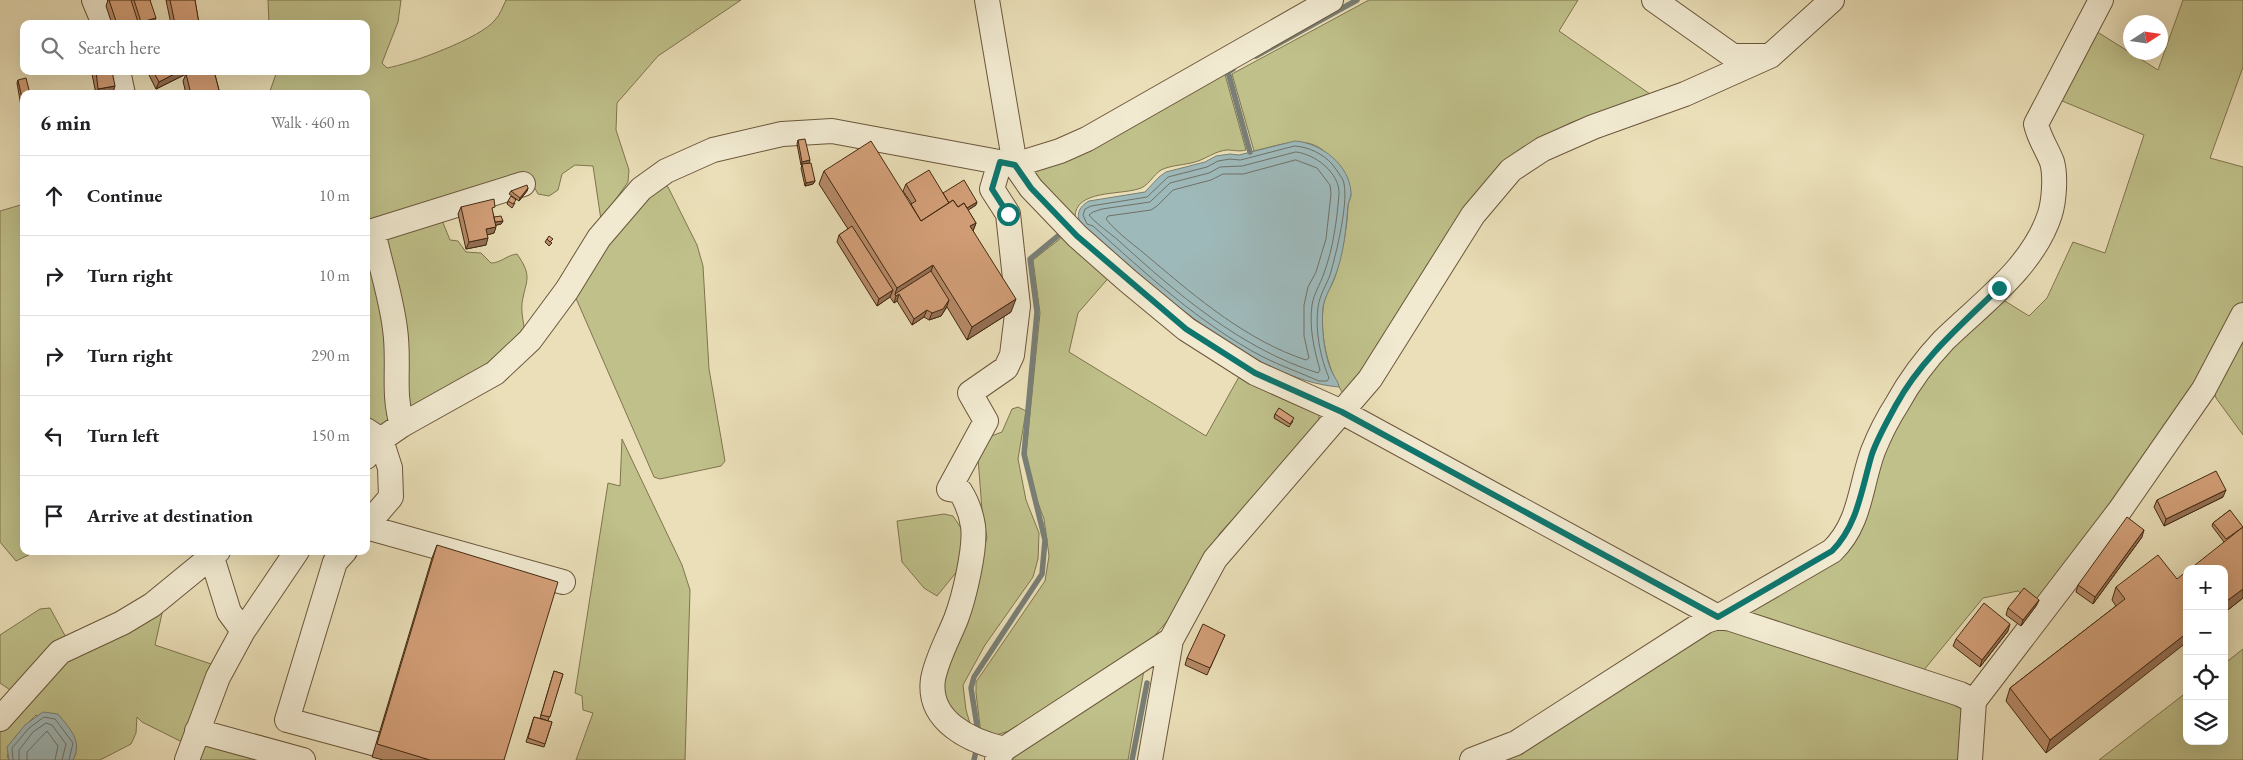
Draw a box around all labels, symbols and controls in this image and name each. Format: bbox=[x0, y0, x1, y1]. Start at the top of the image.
north arrow bbox=[2123, 15, 2168, 60]
search box bbox=[20, 20, 370, 75]
icon: search bbox=[38, 34, 66, 62]
text: Search here bbox=[78, 35, 160, 60]
text: 6 min bbox=[40, 109, 91, 136]
text: Walk · 460 m bbox=[271, 112, 350, 133]
icon: ahead bbox=[40, 182, 68, 210]
text: Continue bbox=[87, 183, 162, 208]
text: 10 m bbox=[319, 185, 350, 206]
route start bbox=[997, 203, 1020, 226]
icon: right bbox=[40, 262, 68, 290]
text: Turn right bbox=[87, 263, 173, 288]
text: 10 m bbox=[319, 265, 350, 286]
route end bbox=[1988, 277, 2011, 300]
icon: right bbox=[40, 342, 68, 370]
text: Turn right bbox=[87, 343, 173, 368]
text: 290 m bbox=[311, 345, 350, 366]
icon: left bbox=[40, 422, 68, 450]
text: Turn left bbox=[87, 423, 159, 448]
text: 150 m bbox=[311, 425, 350, 446]
icon: arrive bbox=[40, 502, 68, 530]
text: Arrive at destination bbox=[87, 503, 253, 528]
map controls bbox=[2183, 565, 2228, 745]
button: + bbox=[2183, 565, 2228, 610]
button: − bbox=[2183, 610, 2228, 655]
button: locate bbox=[2183, 655, 2228, 700]
button: layers bbox=[2183, 700, 2228, 745]

